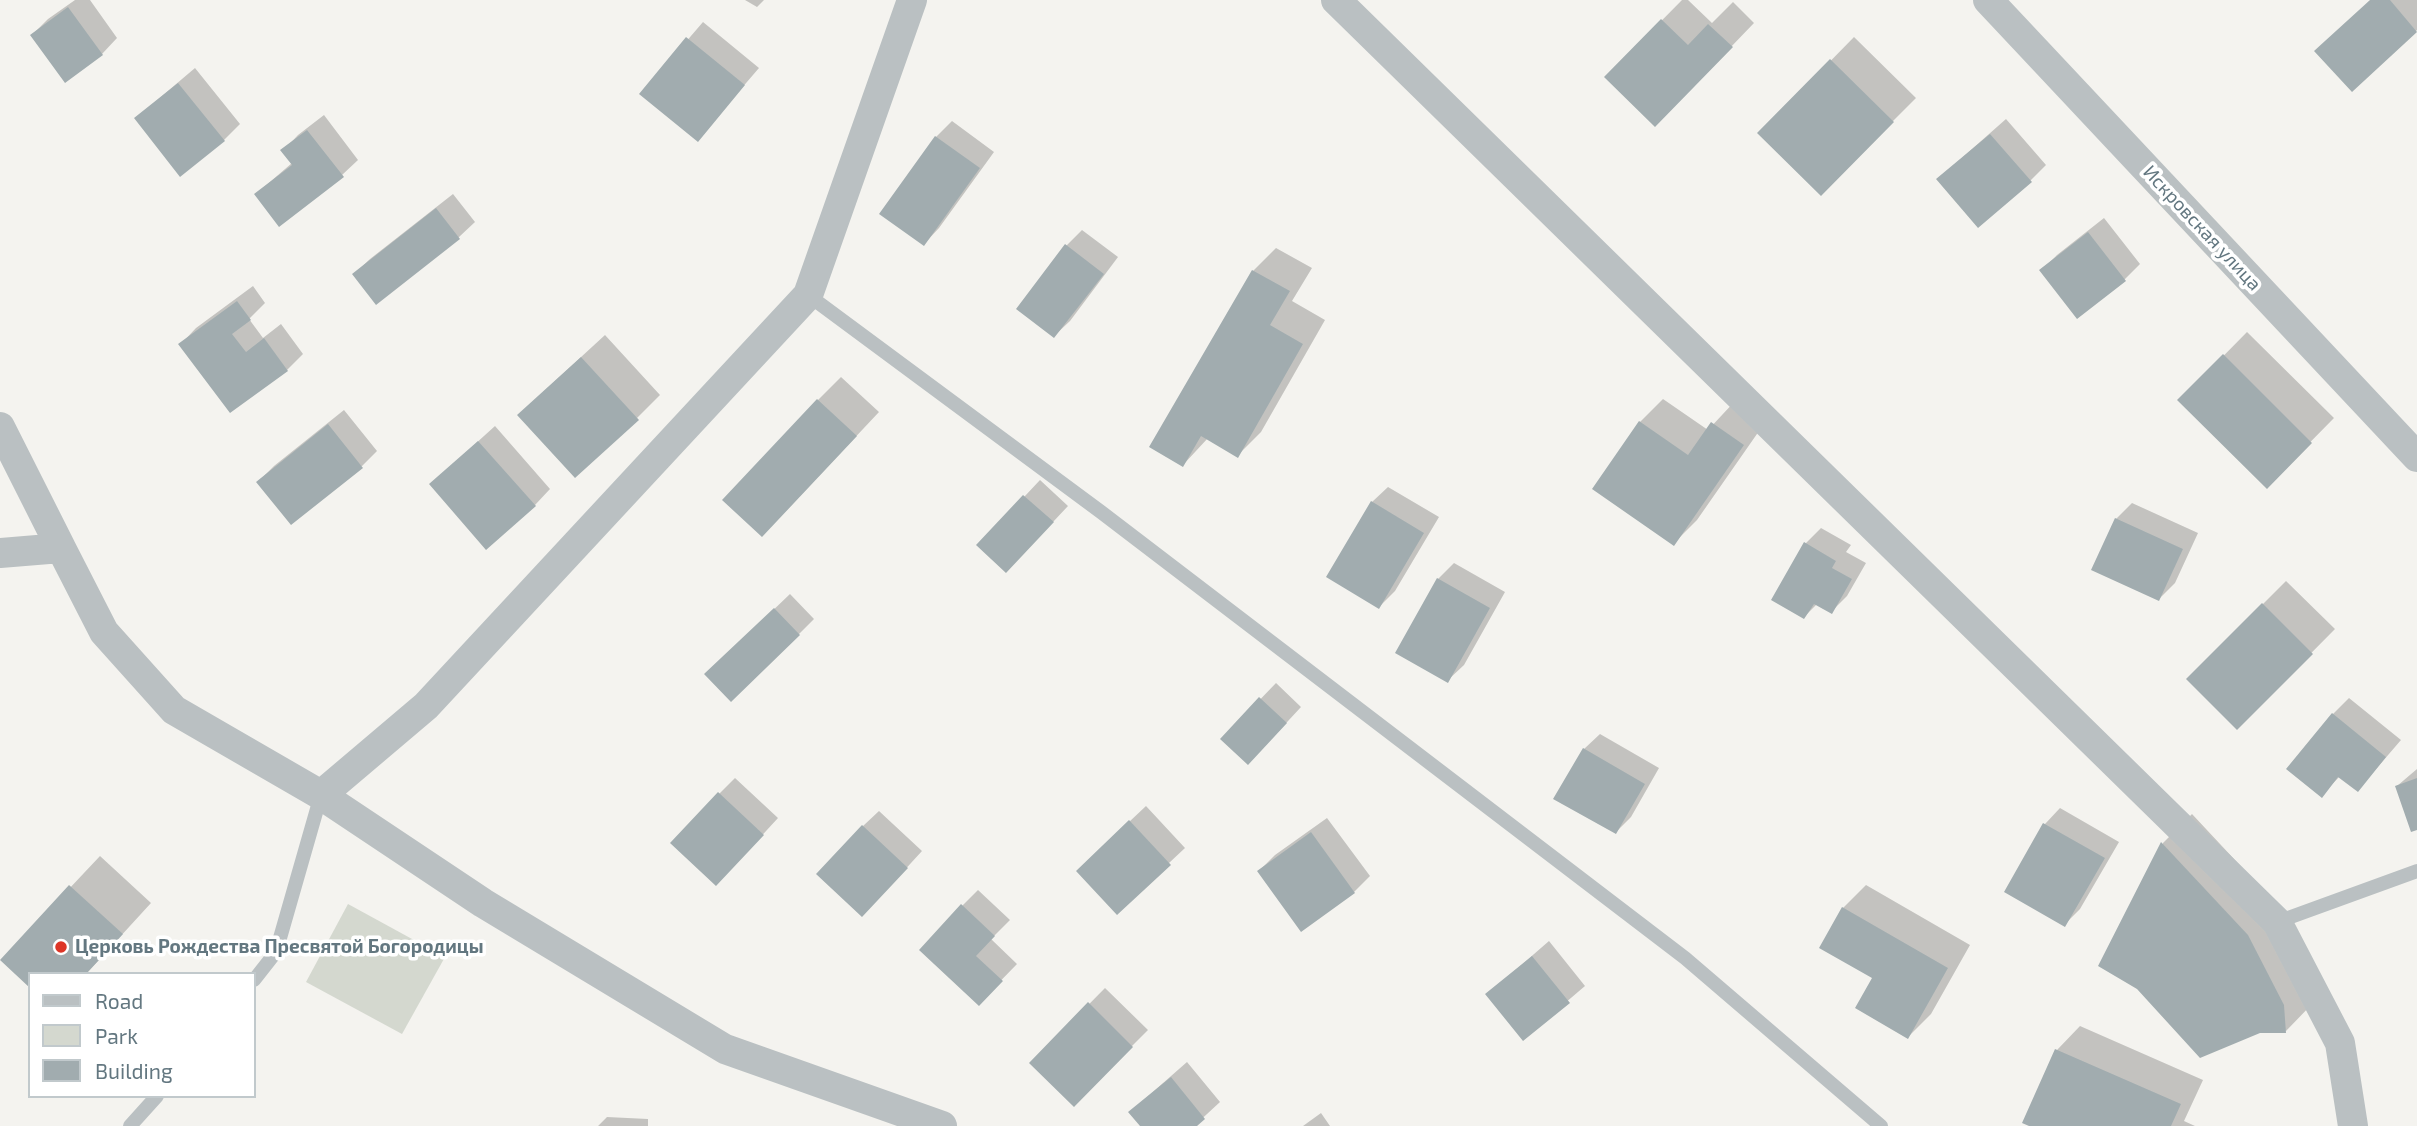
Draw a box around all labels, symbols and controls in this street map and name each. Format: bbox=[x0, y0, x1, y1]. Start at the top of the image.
street label: Искровская улица bbox=[2138, 161, 2266, 295]
place label: Церковь Рождества Пресвятой Богородицы bbox=[75, 936, 484, 958]
marker: Церковь Рождества Пресвятой Богородицы bbox=[53, 939, 69, 955]
legend bbox=[28, 972, 256, 1098]
text: Road bbox=[95, 988, 143, 1013]
text: Park bbox=[95, 1023, 138, 1048]
text: Building bbox=[95, 1058, 173, 1083]

